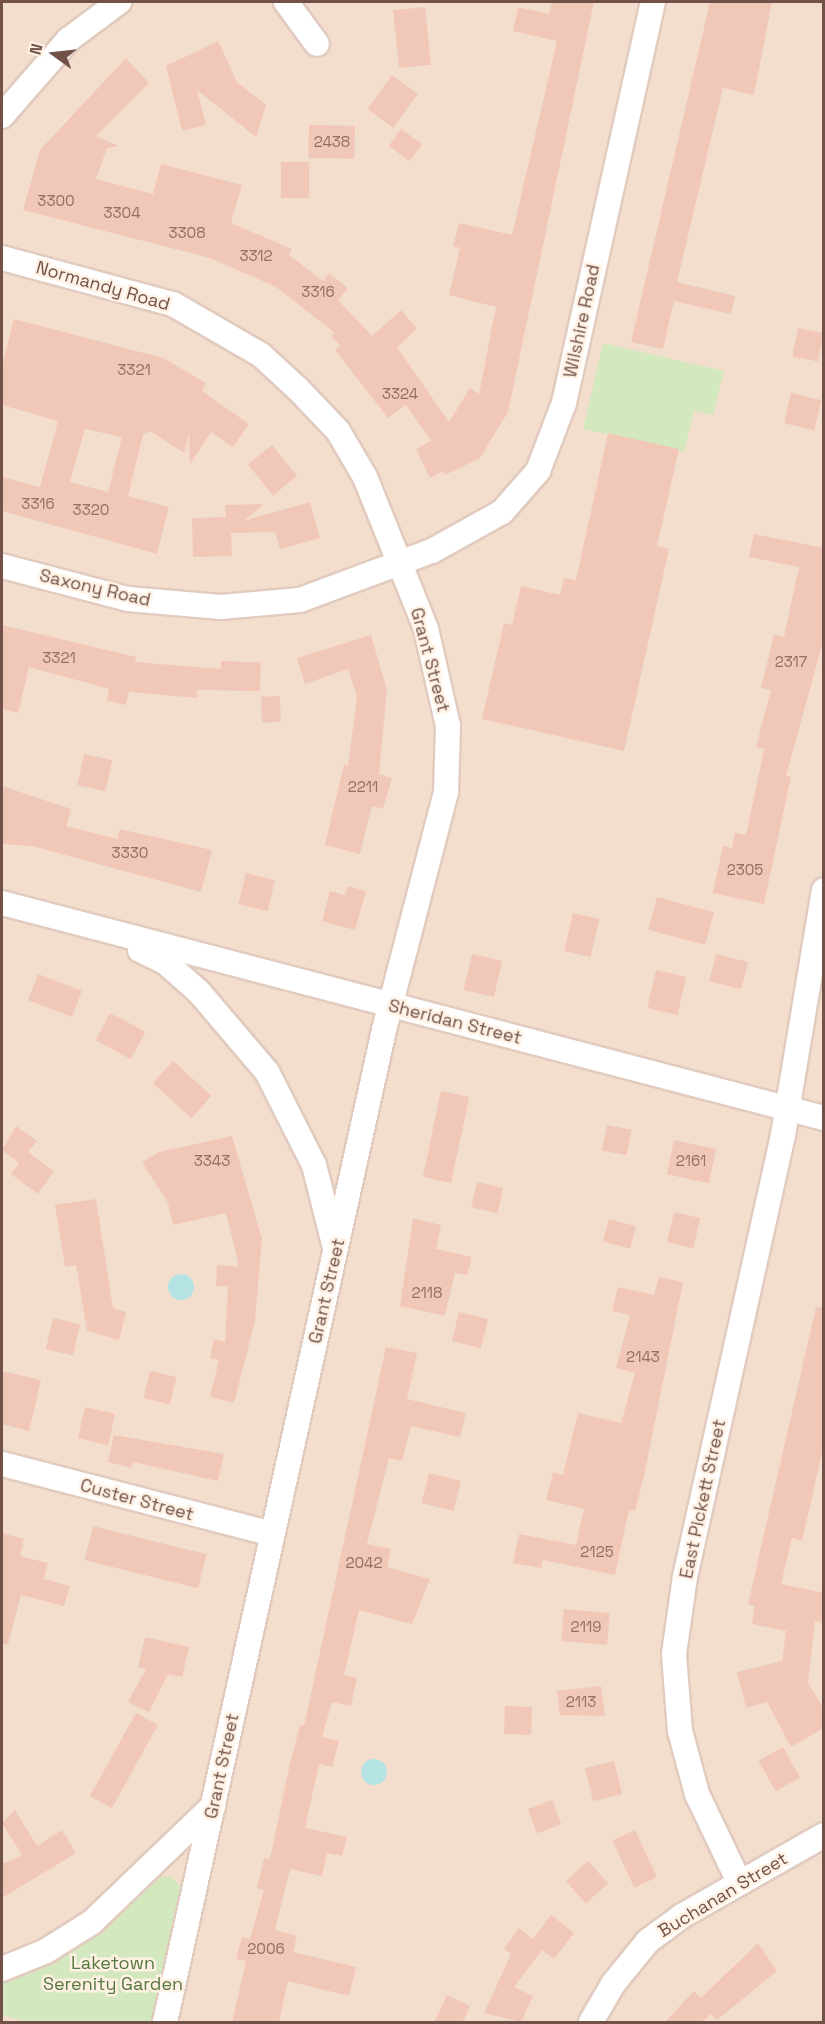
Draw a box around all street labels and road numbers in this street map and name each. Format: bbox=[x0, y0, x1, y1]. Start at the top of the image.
street label: Normandy Road bbox=[34, 257, 172, 315]
street label: Wilshire Road bbox=[559, 262, 605, 380]
street label: Saxony Road bbox=[37, 565, 153, 611]
street label: Grant Street bbox=[406, 605, 454, 715]
street label: Sheridan Street bbox=[386, 995, 524, 1049]
street label: Grant Street bbox=[304, 1236, 350, 1346]
street label: East Pickett Street bbox=[676, 1417, 730, 1581]
street label: Custer Street bbox=[78, 1474, 196, 1526]
street label: Grant Street bbox=[200, 1711, 244, 1821]
street label: Buchanan Street bbox=[654, 1848, 792, 1942]

